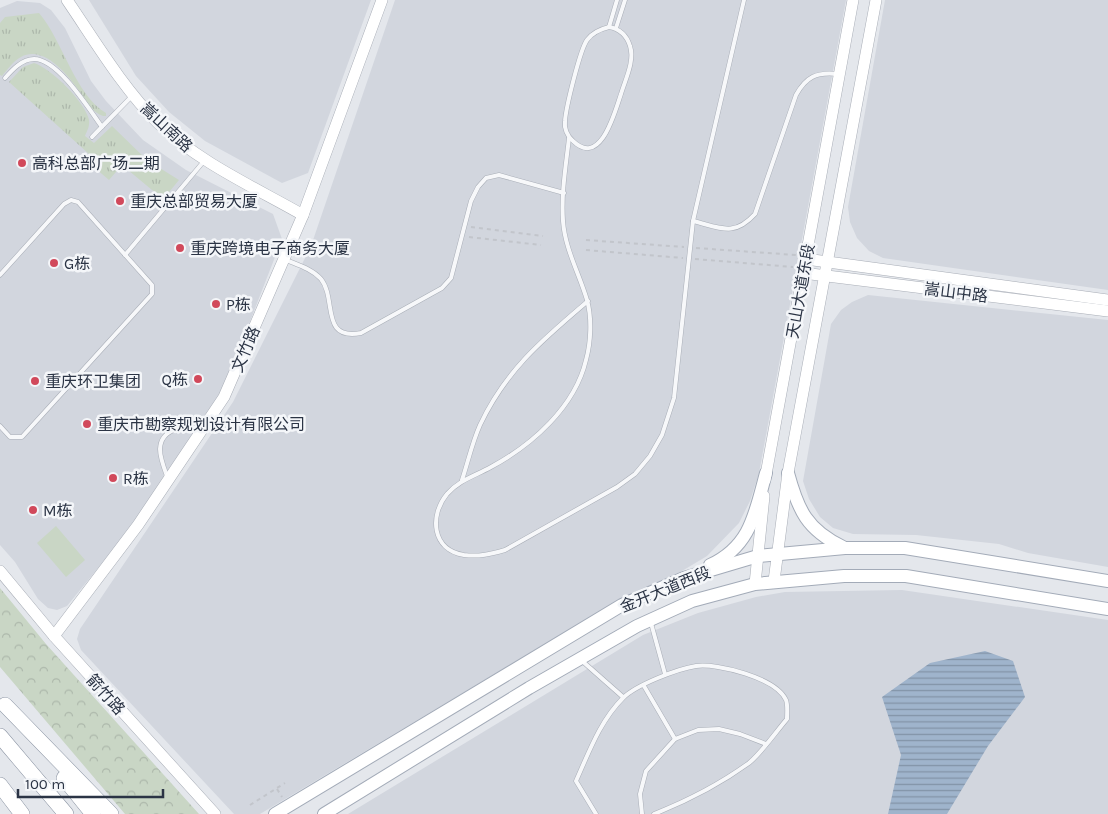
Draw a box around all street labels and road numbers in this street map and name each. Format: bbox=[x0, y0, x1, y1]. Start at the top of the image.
street label: 嵩山南路 bbox=[137, 99, 197, 156]
street label: 天山大道东段 bbox=[783, 242, 818, 340]
street label: 嵩山中路 bbox=[923, 279, 989, 306]
street label: 文竹路 bbox=[227, 323, 264, 375]
street label: 金开大道西段 bbox=[617, 563, 713, 616]
street label: 箭竹路 bbox=[83, 670, 129, 719]

